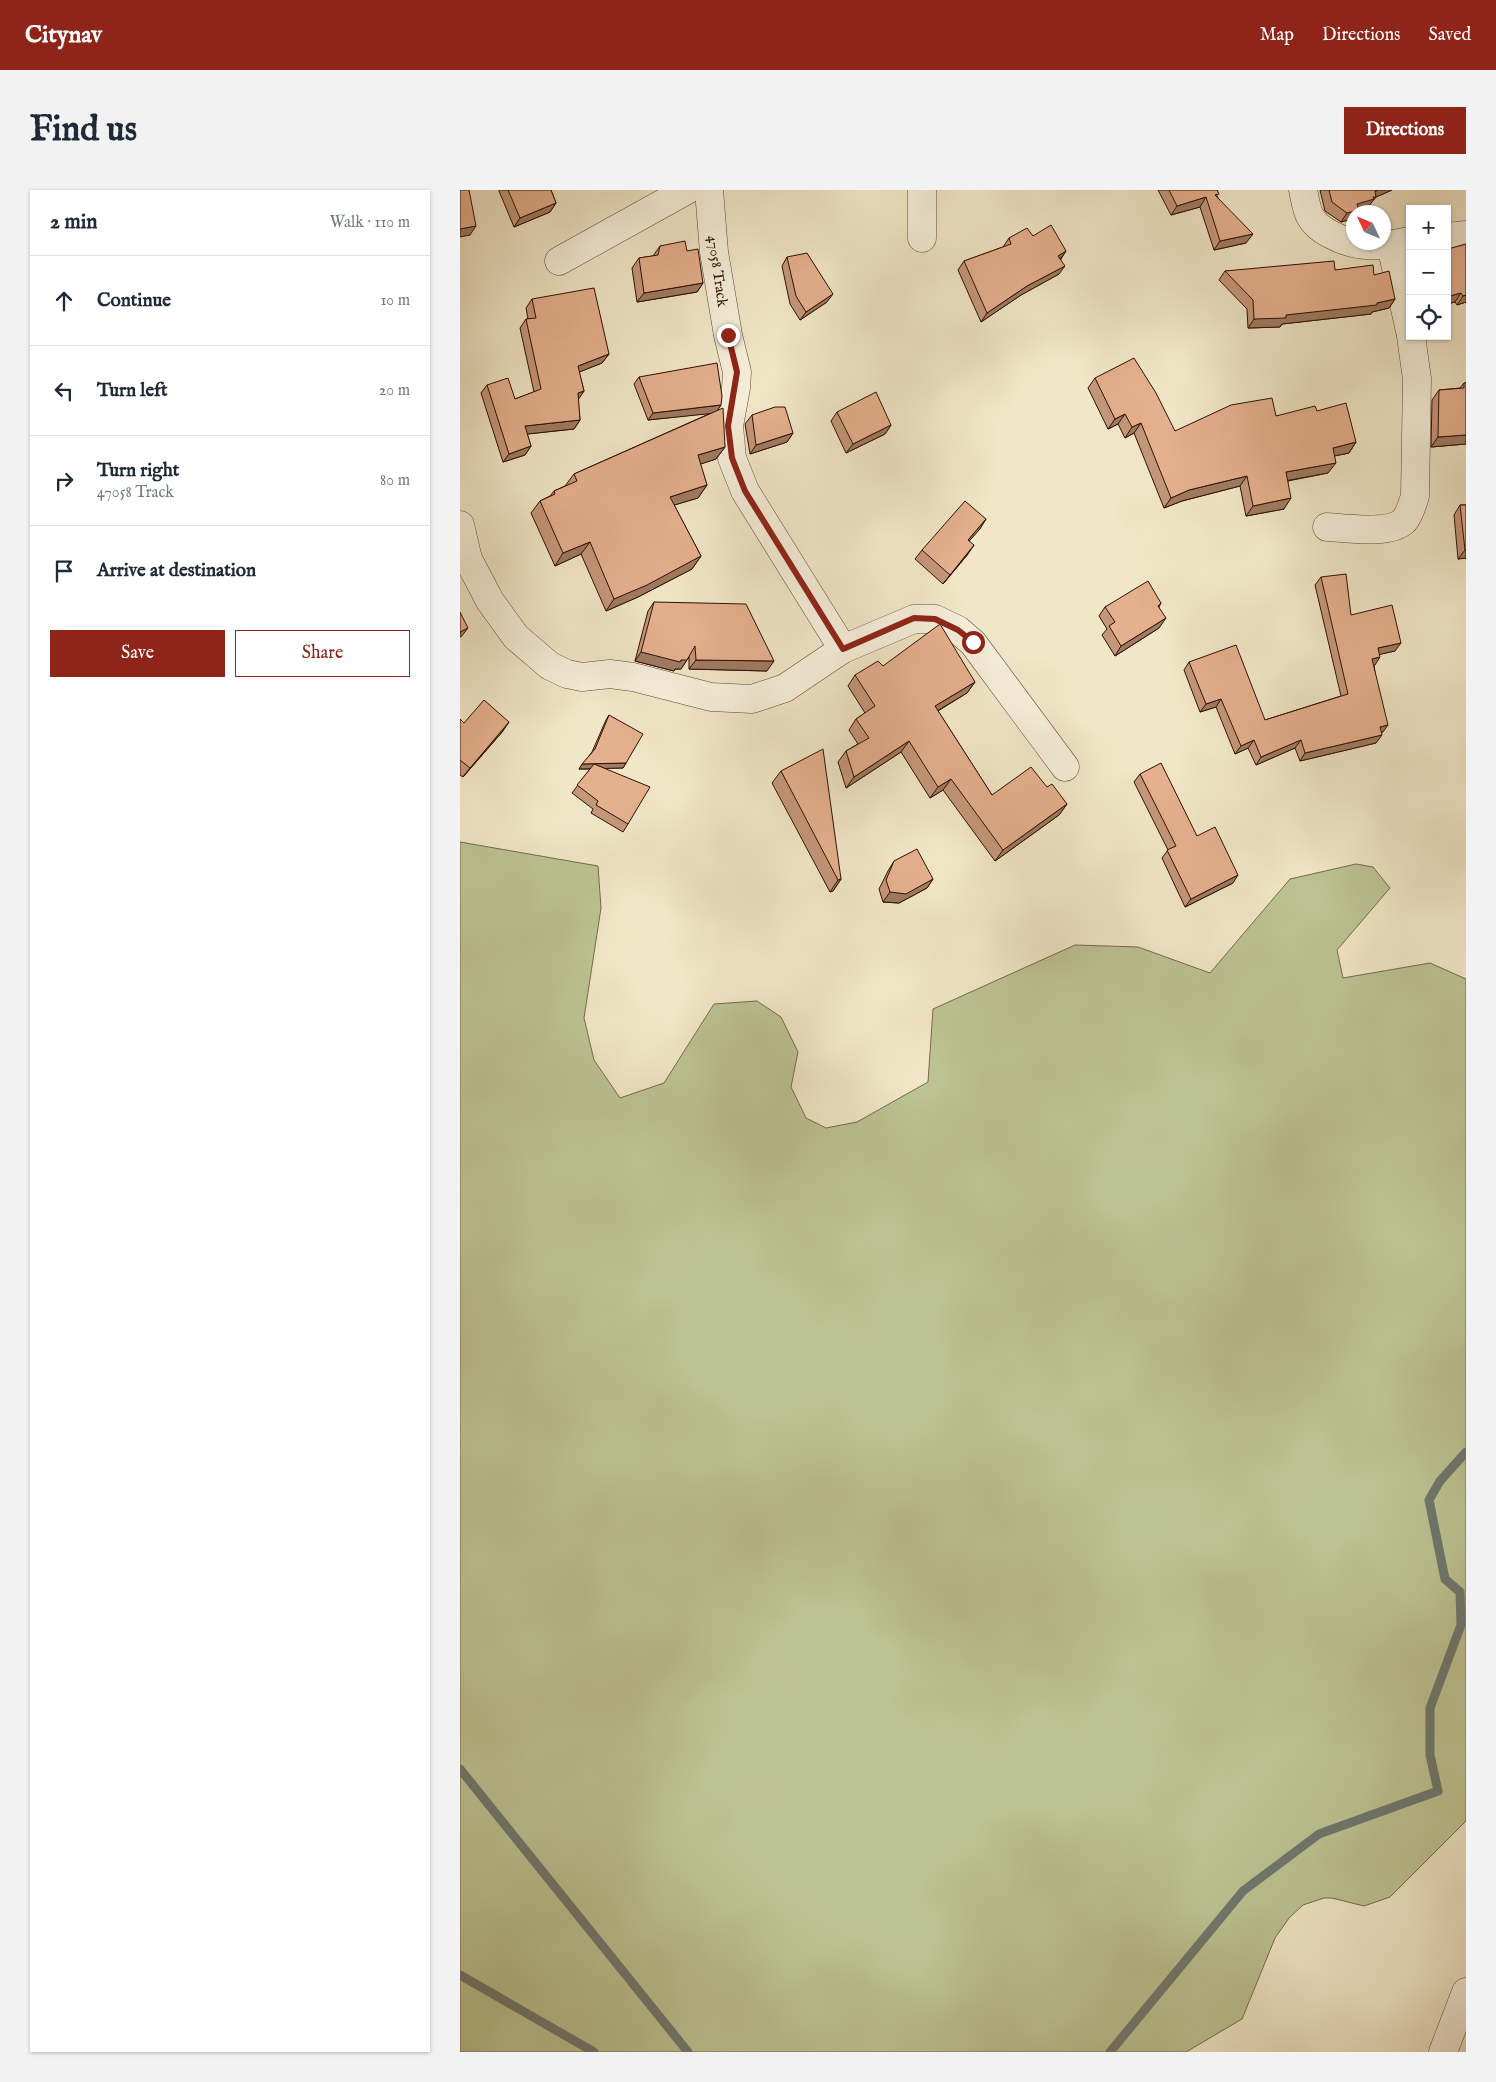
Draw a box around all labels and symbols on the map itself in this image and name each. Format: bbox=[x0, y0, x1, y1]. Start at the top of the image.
north arrow bbox=[1346, 205, 1391, 250]
street label: 47058 Track bbox=[703, 234, 732, 309]
route end bbox=[717, 324, 740, 347]
route start bbox=[962, 631, 985, 654]

